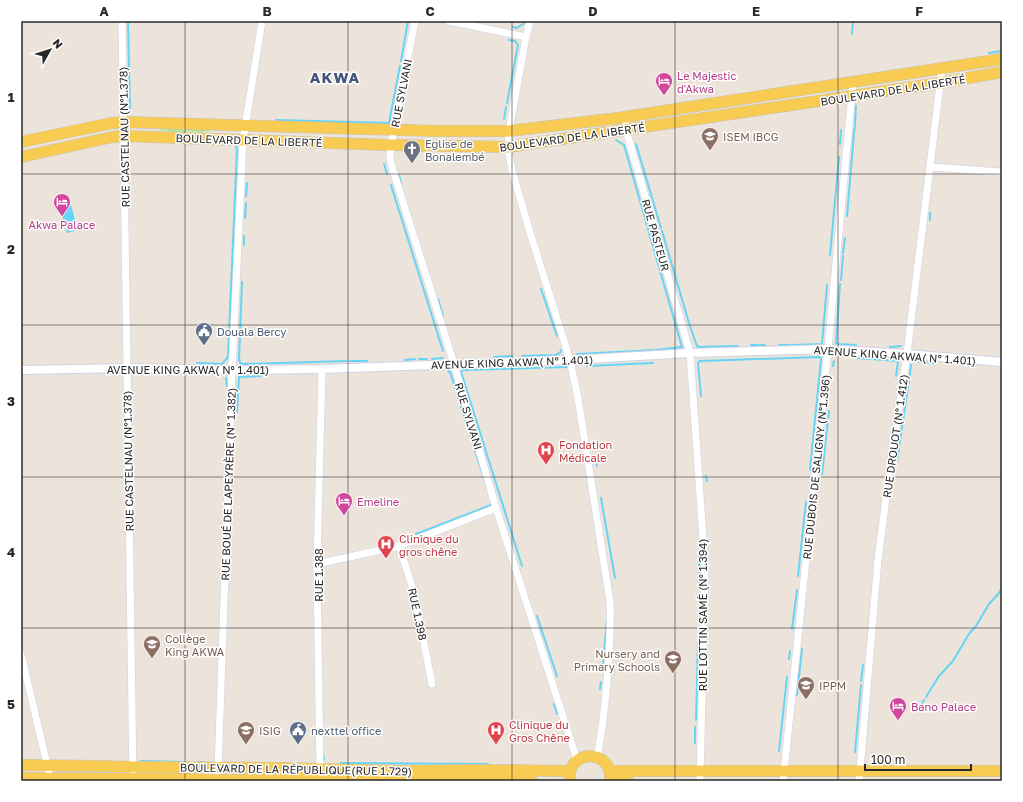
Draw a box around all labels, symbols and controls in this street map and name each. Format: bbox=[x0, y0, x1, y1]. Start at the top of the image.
text: A bbox=[99, 3, 109, 19]
text: B bbox=[262, 3, 272, 19]
text: C bbox=[425, 3, 435, 19]
text: D bbox=[588, 3, 598, 19]
text: E bbox=[752, 3, 760, 19]
text: F bbox=[915, 3, 923, 19]
north arrow bbox=[30, 30, 70, 70]
text: N bbox=[50, 36, 66, 51]
street label: RUE SYLVANI bbox=[388, 58, 414, 128]
street label: RUE CASTELNAU (N°1.378) bbox=[116, 66, 132, 208]
district label: AKWA bbox=[310, 68, 360, 86]
place label: Le Majestic d'Akwa bbox=[677, 69, 736, 95]
hotel icon: Le Majestic d'Akwa bbox=[654, 71, 674, 96]
street label: BOULEVARD DE LA LIBERTÉ bbox=[819, 72, 967, 108]
text: 1 bbox=[8, 89, 15, 105]
street label: BOULEVARD DE LA LIBERTÉ bbox=[498, 120, 646, 154]
school or university icon: ISEM IBCG bbox=[700, 126, 720, 151]
place label: ISEM IBCG bbox=[723, 130, 779, 143]
street label: BOULEVARD DE LA LIBERTÉ bbox=[175, 131, 323, 149]
place label: Eglise de Bonalembé bbox=[425, 137, 485, 163]
church icon: Eglise de Bonalembé bbox=[402, 139, 422, 164]
hotel icon: Akwa Palace bbox=[52, 192, 72, 217]
street label: RUE PASTEUR bbox=[639, 197, 673, 273]
place label: Akwa Palace bbox=[29, 218, 95, 231]
text: 2 bbox=[7, 241, 15, 257]
public building icon: Douala Bercy bbox=[194, 321, 214, 346]
place label: Douala Bercy bbox=[217, 325, 287, 338]
street label: AVENUE KING AKWA( N° 1.401) bbox=[813, 343, 977, 367]
street label: AVENUE KING AKWA( N° 1.401) bbox=[431, 353, 593, 371]
street label: AVENUE KING AKWA( N° 1.401) bbox=[107, 363, 269, 376]
street label: RUE DROUOT (N° 1.412) bbox=[880, 373, 910, 499]
street label: RUE DUBOIS DE SALIGNY (N°1.396) bbox=[800, 374, 832, 560]
street label: RUE SYLVANI bbox=[453, 381, 485, 451]
street label: RUE BOUÉ DE LAPEYRÈRE (N° 1.382) bbox=[218, 387, 238, 581]
street label: RUE CASTELNAU (N°1.378) bbox=[120, 390, 136, 532]
text: 3 bbox=[7, 393, 15, 409]
place label: Fondation Médicale bbox=[559, 438, 612, 464]
hospital icon: Fondation Médicale bbox=[536, 440, 556, 465]
hotel icon: Emeline bbox=[334, 491, 354, 516]
place label: Emeline bbox=[357, 495, 399, 508]
place label: Clinique du gros chêne bbox=[399, 532, 459, 558]
hospital icon: Clinique du gros chêne bbox=[376, 534, 396, 559]
street label: RUE LOTTIN SAMÈ (N° 1.394) bbox=[696, 539, 709, 691]
text: 4 bbox=[7, 544, 15, 560]
street label: RUE 1.388 bbox=[312, 548, 325, 602]
street label: RUE 1.398 bbox=[406, 587, 430, 642]
place label: Collège King AKWA bbox=[165, 632, 225, 658]
school or university icon: Collège King AKWA bbox=[142, 634, 162, 659]
place label: Nursery and Primary Schools bbox=[574, 647, 660, 673]
school or university icon: Nursery and Primary Schools bbox=[663, 649, 683, 674]
school or university icon: IPPM bbox=[796, 675, 816, 700]
place label: IPPM bbox=[819, 679, 846, 692]
text: 5 bbox=[7, 696, 15, 712]
hotel icon: Bano Palace bbox=[888, 696, 908, 721]
place label: Bano Palace bbox=[911, 700, 976, 713]
place label: Clinique du Gros Chêne bbox=[509, 718, 570, 744]
school or university icon: ISIG bbox=[236, 720, 256, 745]
public building icon: nexttel office bbox=[288, 720, 308, 745]
hospital icon: Clinique du Gros Chêne bbox=[486, 720, 506, 745]
place label: ISIG bbox=[259, 724, 281, 737]
place label: nexttel office bbox=[311, 724, 382, 737]
scale bar bbox=[865, 746, 971, 772]
text: 100 m bbox=[871, 752, 905, 767]
street label: BOULEVARD DE LA RÉPUBLIQUE(RUE 1.729) bbox=[180, 760, 412, 778]

